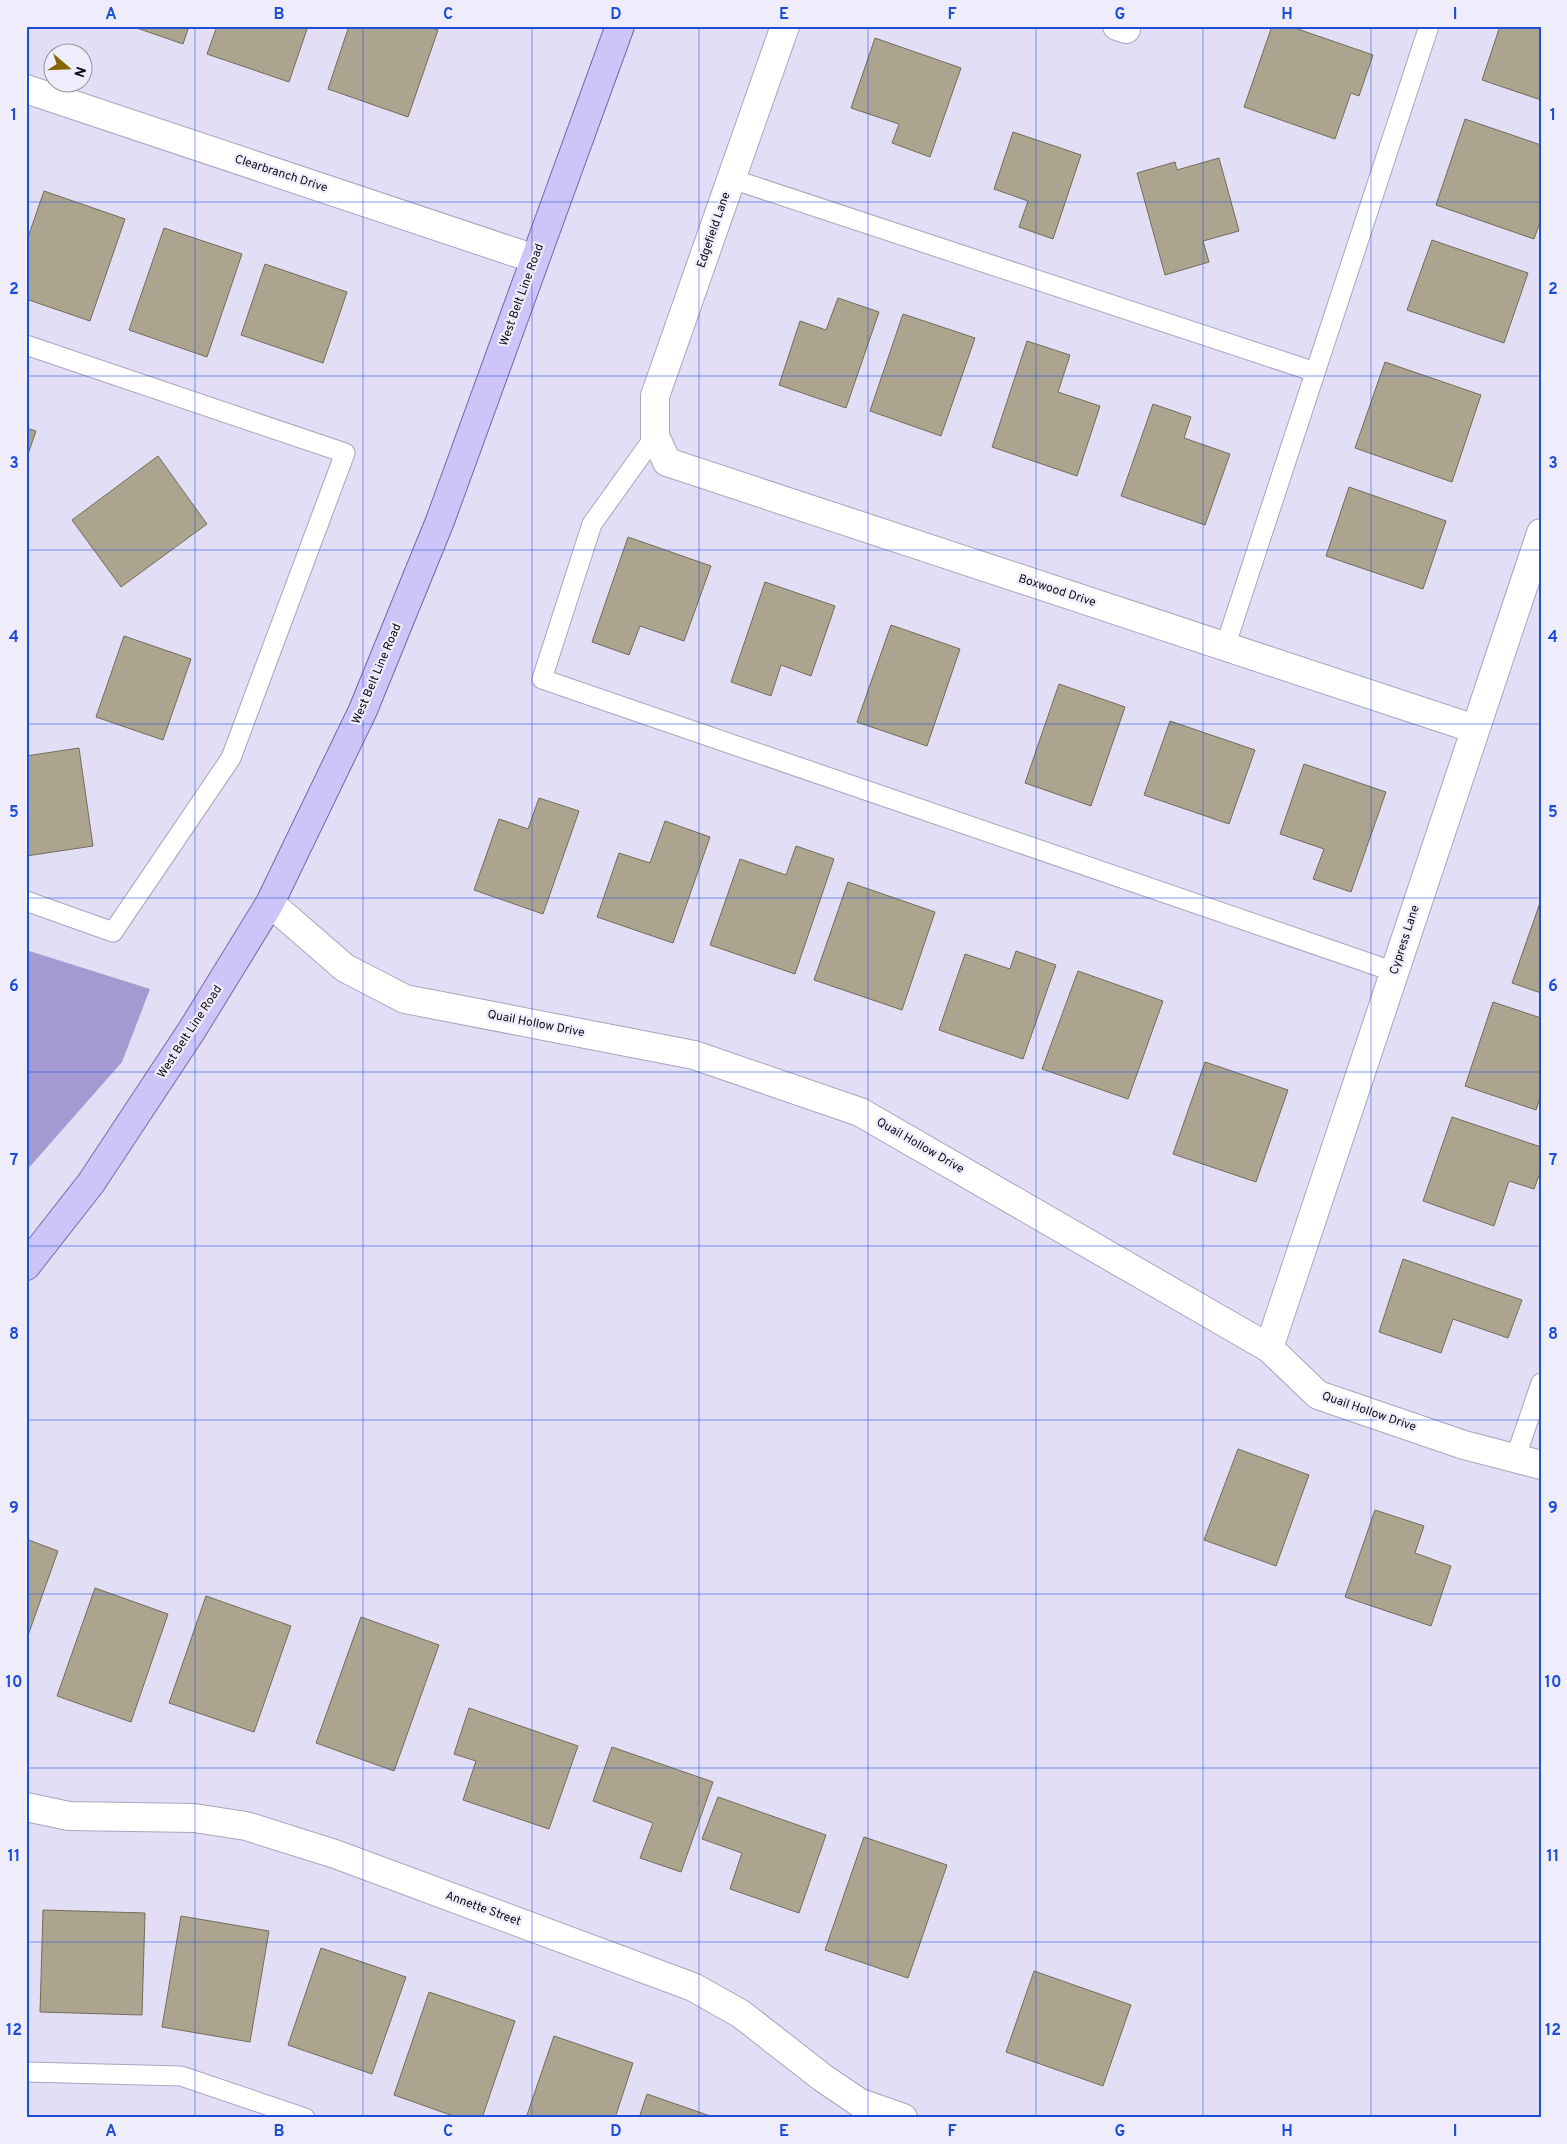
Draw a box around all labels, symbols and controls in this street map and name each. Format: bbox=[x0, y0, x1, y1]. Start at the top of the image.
text: A bbox=[105, 5, 117, 25]
text: B bbox=[273, 5, 285, 25]
text: C bbox=[443, 5, 453, 25]
text: D bbox=[610, 5, 622, 25]
text: E bbox=[779, 5, 789, 25]
text: F bbox=[947, 5, 957, 25]
text: G bbox=[1115, 5, 1125, 25]
text: H bbox=[1281, 5, 1293, 25]
text: I bbox=[1453, 5, 1457, 25]
north arrow bbox=[42, 42, 92, 92]
text: N bbox=[69, 64, 89, 79]
text: 1 bbox=[11, 106, 17, 126]
text: 1 bbox=[1550, 106, 1556, 126]
street label: Clearbranch Drive bbox=[232, 151, 330, 197]
street label: Edgefield Lane bbox=[694, 190, 734, 270]
street label: West Belt Line Road bbox=[496, 242, 548, 348]
text: 2 bbox=[9, 280, 19, 300]
text: 2 bbox=[1548, 280, 1558, 300]
text: 3 bbox=[9, 454, 19, 474]
text: 3 bbox=[1548, 454, 1558, 474]
street label: Boxwood Drive bbox=[1016, 571, 1098, 611]
street label: West Belt Line Road bbox=[349, 621, 405, 727]
text: 4 bbox=[9, 628, 19, 648]
text: 4 bbox=[1548, 628, 1558, 648]
text: 5 bbox=[9, 803, 19, 823]
text: 5 bbox=[1548, 803, 1558, 823]
street label: Cypress Lane bbox=[1386, 903, 1424, 977]
text: 6 bbox=[9, 977, 19, 997]
text: 6 bbox=[1548, 977, 1558, 997]
street label: West Belt Line Road bbox=[154, 982, 226, 1082]
street label: Quail Hollow Drive bbox=[486, 1007, 586, 1041]
street label: Quail Hollow Drive bbox=[873, 1114, 967, 1178]
text: 7 bbox=[10, 1151, 18, 1171]
text: 7 bbox=[1549, 1151, 1557, 1171]
text: 8 bbox=[9, 1325, 19, 1345]
text: 8 bbox=[1548, 1325, 1558, 1345]
street label: Quail Hollow Drive bbox=[1320, 1388, 1418, 1436]
text: 9 bbox=[9, 1499, 19, 1519]
text: 9 bbox=[1548, 1499, 1558, 1519]
text: 10 bbox=[6, 1673, 22, 1693]
text: 10 bbox=[1545, 1673, 1561, 1693]
text: 11 bbox=[8, 1847, 20, 1867]
text: 11 bbox=[1547, 1847, 1559, 1867]
street label: Annette Street bbox=[443, 1888, 523, 1930]
text: 12 bbox=[6, 2021, 22, 2041]
text: 12 bbox=[1545, 2021, 1561, 2041]
text: A bbox=[105, 2122, 117, 2142]
text: B bbox=[273, 2122, 285, 2142]
text: C bbox=[443, 2122, 453, 2142]
text: D bbox=[610, 2122, 622, 2142]
text: E bbox=[779, 2122, 789, 2142]
text: F bbox=[947, 2122, 957, 2142]
text: G bbox=[1115, 2122, 1125, 2142]
text: H bbox=[1281, 2122, 1293, 2142]
text: I bbox=[1453, 2122, 1457, 2142]

